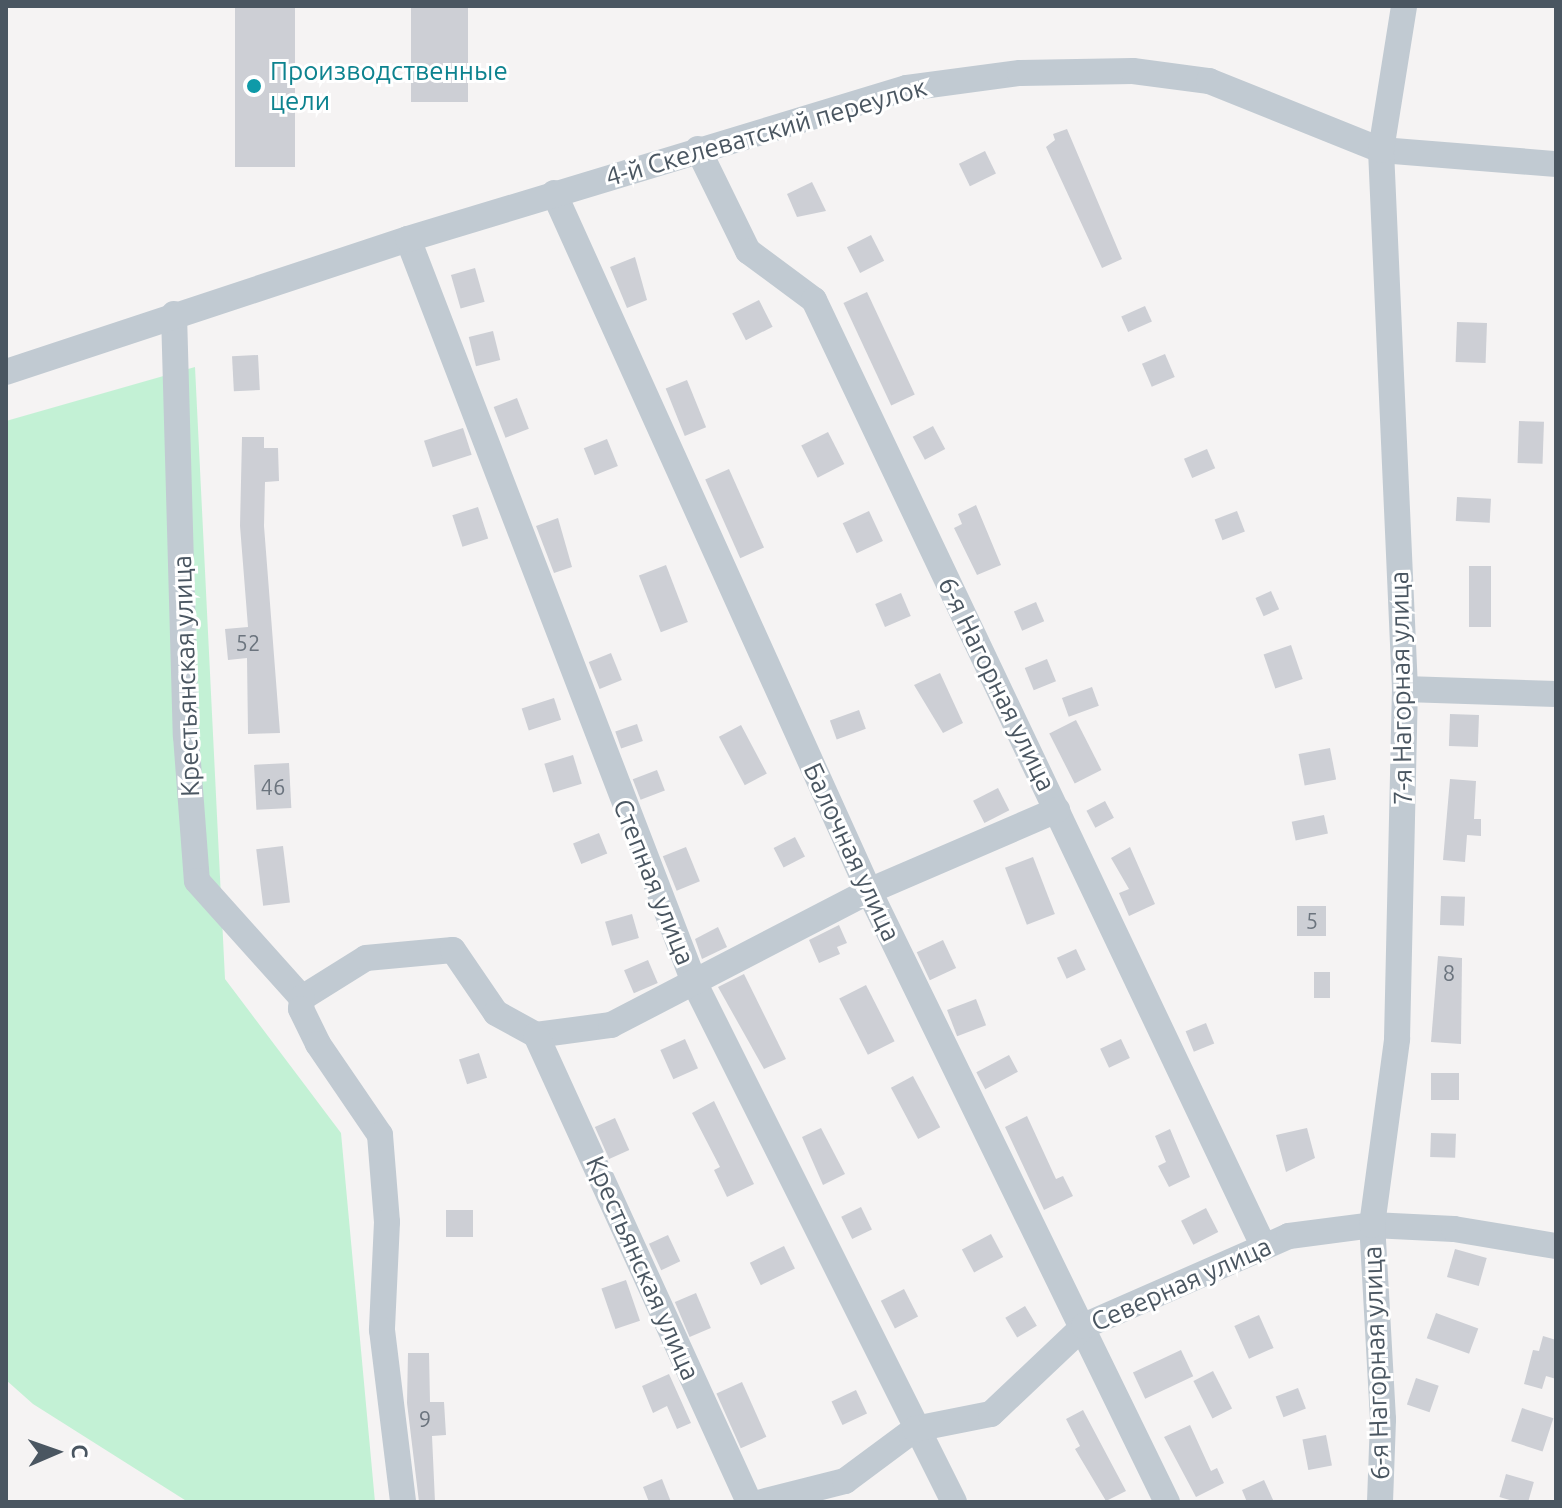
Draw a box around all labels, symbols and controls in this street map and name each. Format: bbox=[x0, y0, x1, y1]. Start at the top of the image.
place label: Производственные цели bbox=[270, 55, 508, 116]
street label: 4-й Скелеватский переулок bbox=[602, 71, 930, 193]
marker: Производственные цели bbox=[245, 77, 263, 95]
street label: Крестьянская улица bbox=[166, 555, 206, 797]
street label: 7-я Нагорная улица bbox=[1383, 571, 1419, 805]
street label: 6-я Нагорная улица bbox=[932, 572, 1062, 796]
house number: 52 bbox=[236, 630, 260, 656]
street label: Балочная улица bbox=[797, 758, 907, 946]
house number: 46 bbox=[261, 774, 285, 800]
street label: Степная улица bbox=[607, 795, 701, 969]
house number: 5 bbox=[1306, 908, 1318, 934]
house number: 8 bbox=[1443, 960, 1455, 986]
street label: Крестьянская улица bbox=[580, 1151, 706, 1385]
street label: Северная улица bbox=[1086, 1230, 1276, 1338]
street label: 6-я Нагорная улица bbox=[1356, 1245, 1396, 1481]
house number: 9 bbox=[419, 1406, 431, 1432]
north arrow bbox=[16, 1412, 96, 1492]
text: С bbox=[68, 1444, 93, 1459]

